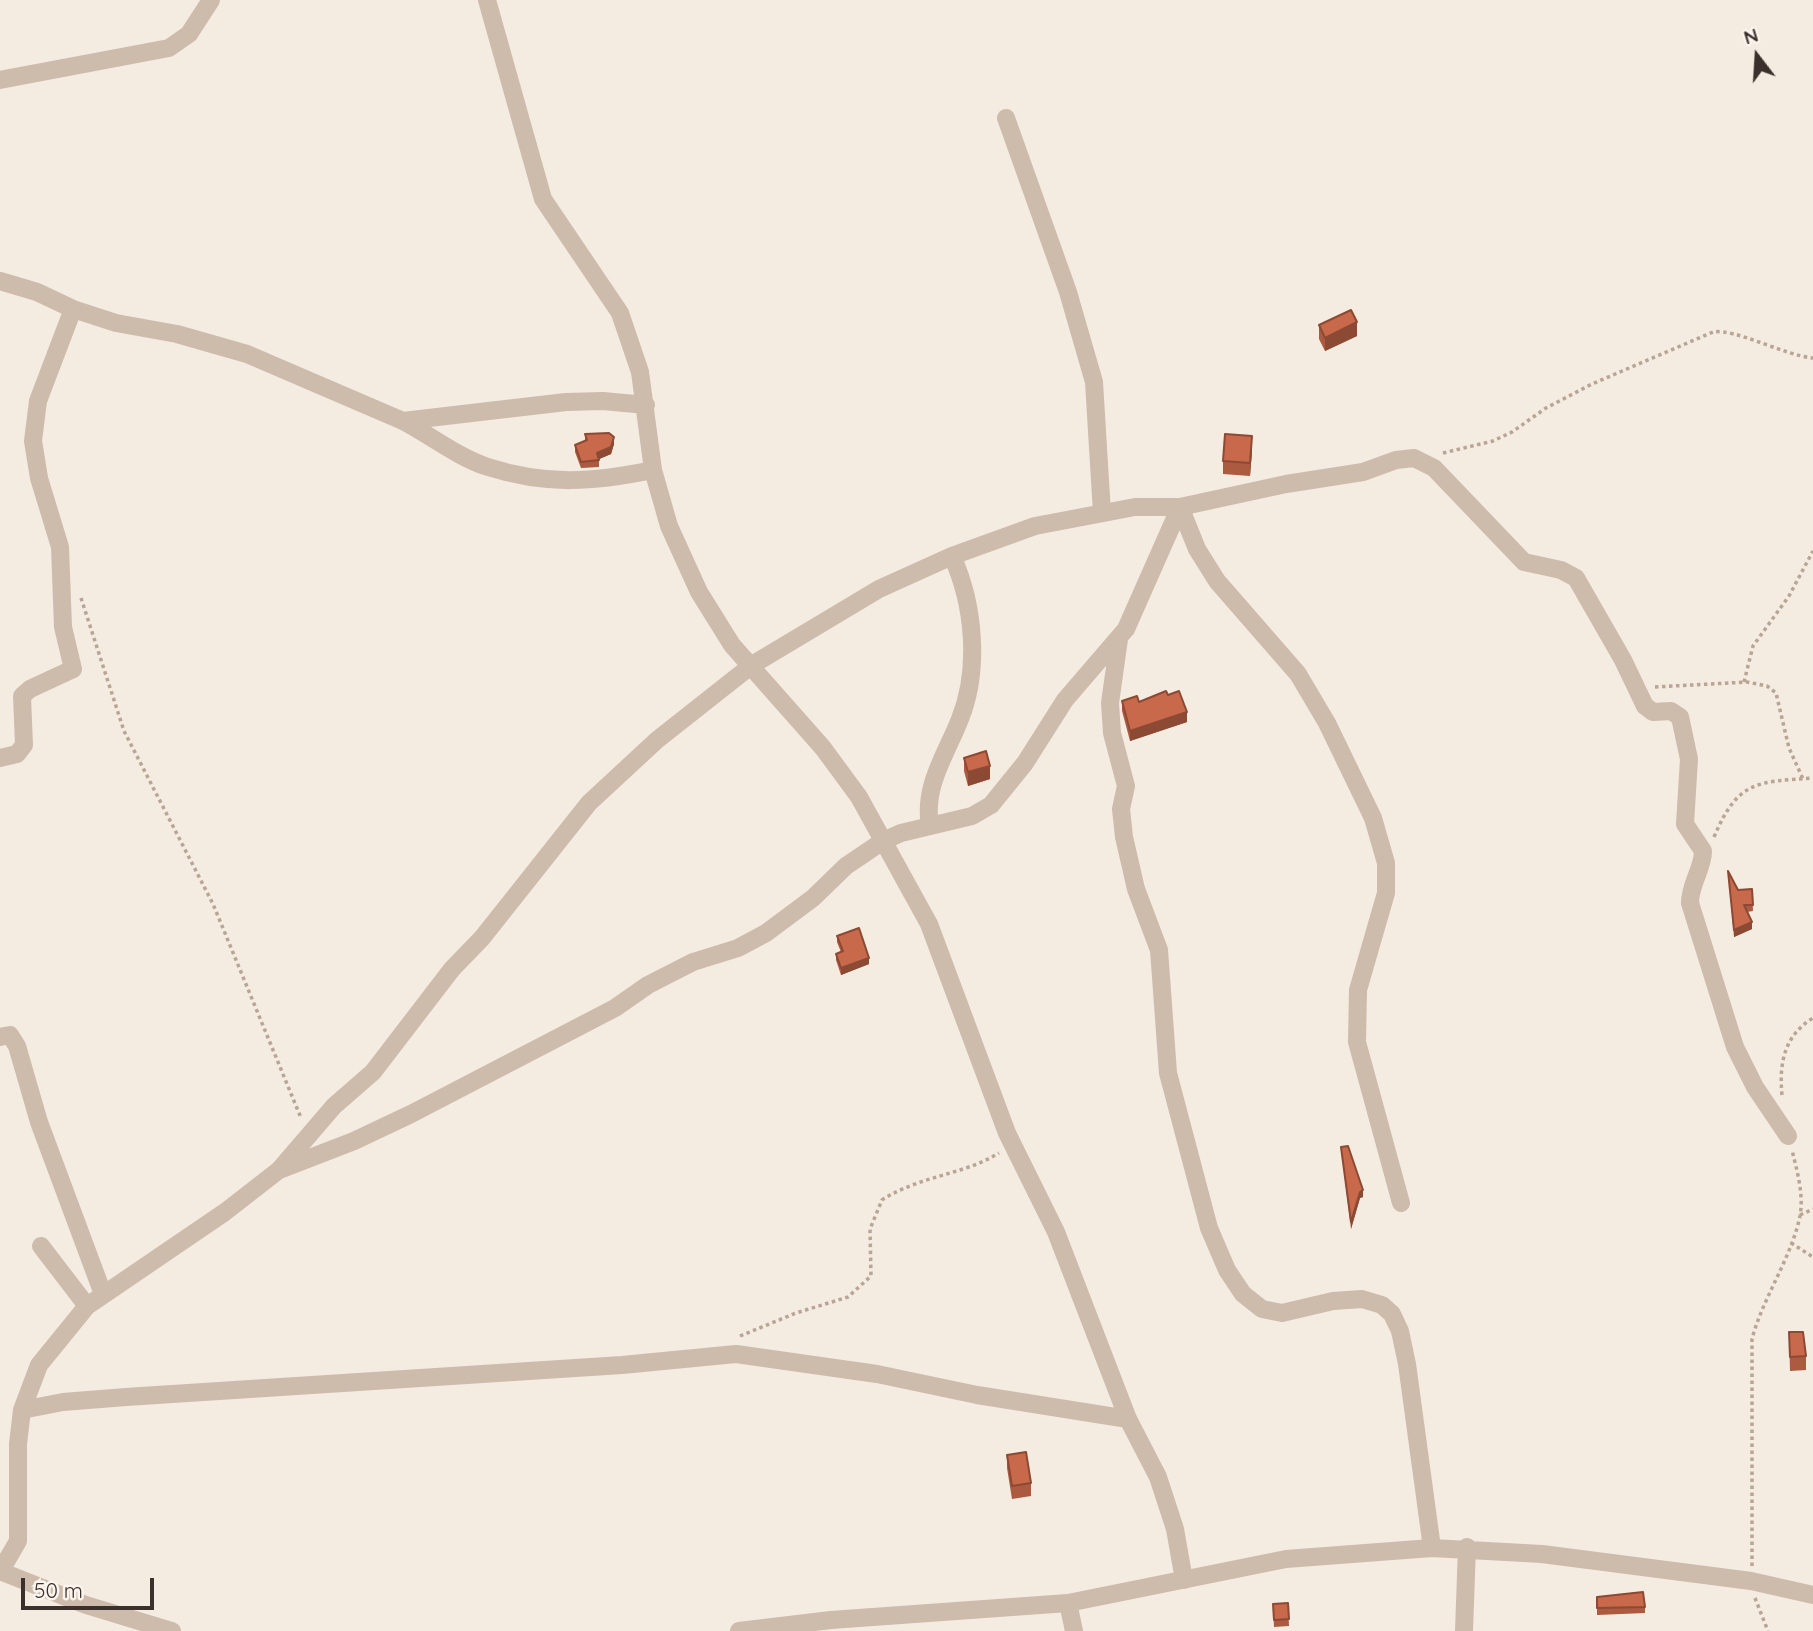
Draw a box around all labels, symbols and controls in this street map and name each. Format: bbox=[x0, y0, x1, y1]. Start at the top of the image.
north arrow bbox=[1722, 21, 1792, 91]
text: N bbox=[1741, 22, 1761, 49]
scale bar bbox=[24, 1564, 158, 1608]
text: 50 m bbox=[34, 1577, 83, 1603]

